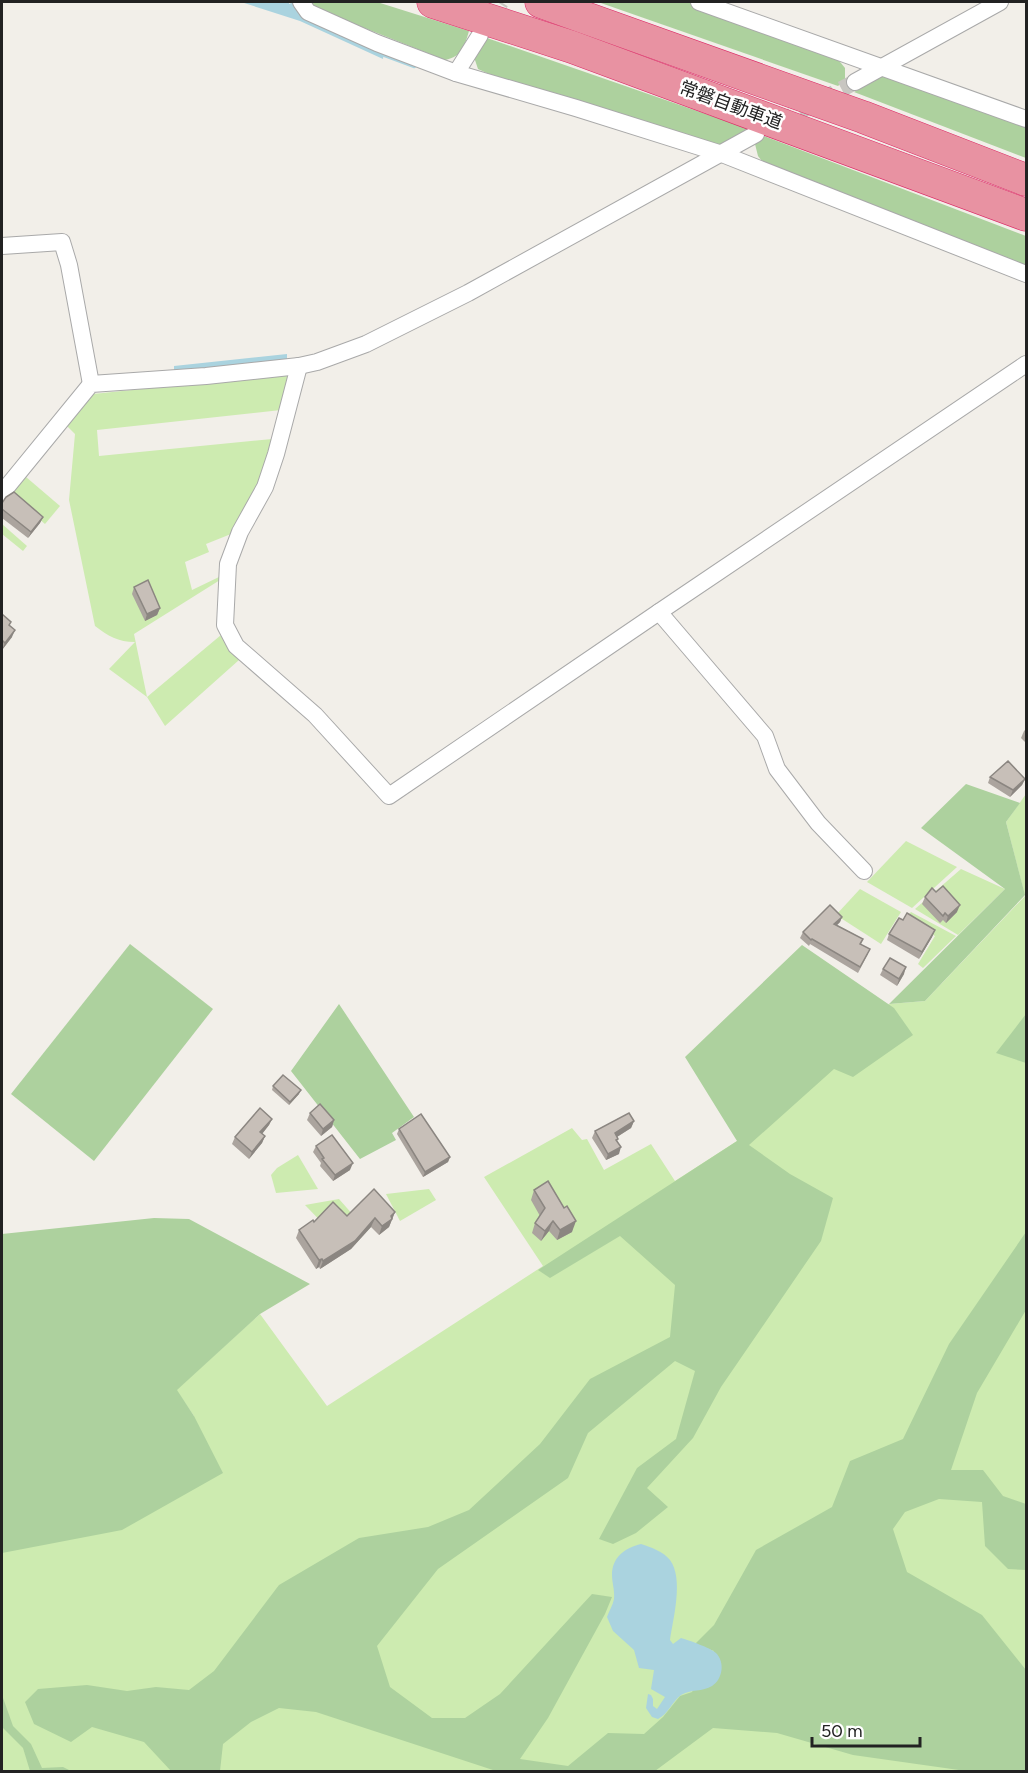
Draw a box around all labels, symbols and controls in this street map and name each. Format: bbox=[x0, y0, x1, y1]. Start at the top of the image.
street label: 常磐自動車道 bbox=[676, 76, 786, 134]
scale bar bbox=[812, 1710, 920, 1748]
text: 50 m bbox=[821, 1720, 863, 1742]

